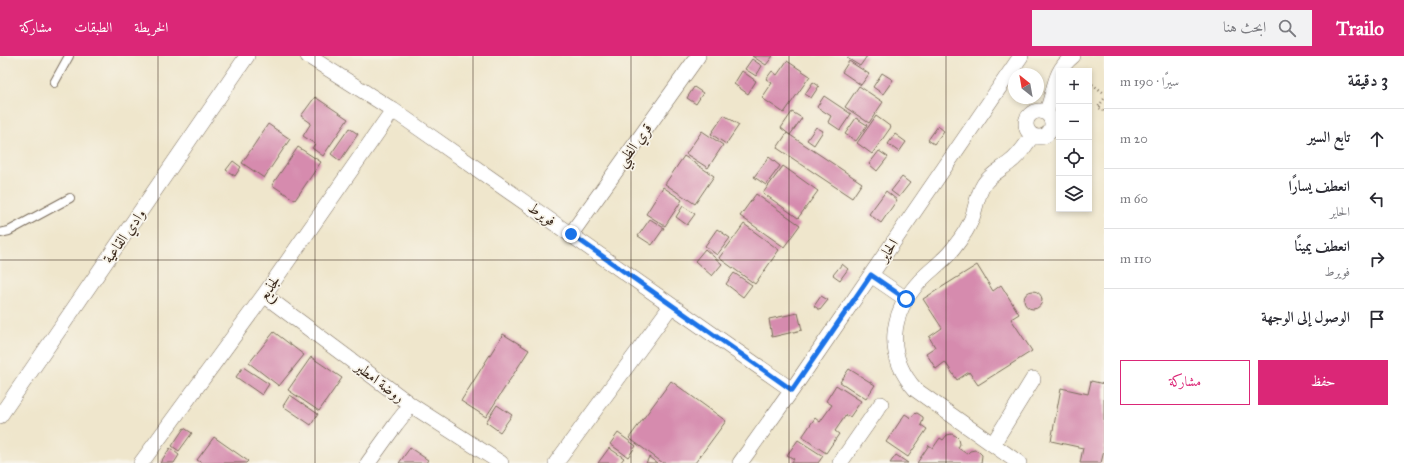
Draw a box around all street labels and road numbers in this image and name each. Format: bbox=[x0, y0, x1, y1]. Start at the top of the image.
street label: قري الظبي bbox=[612, 120, 660, 173]
street label: فويرط bbox=[525, 198, 559, 230]
street label: وادي القاعية bbox=[99, 205, 152, 268]
street label: الحاير bbox=[873, 235, 902, 266]
street label: لجذيع bbox=[254, 272, 288, 307]
street label: روضة امطير bbox=[350, 356, 408, 406]

